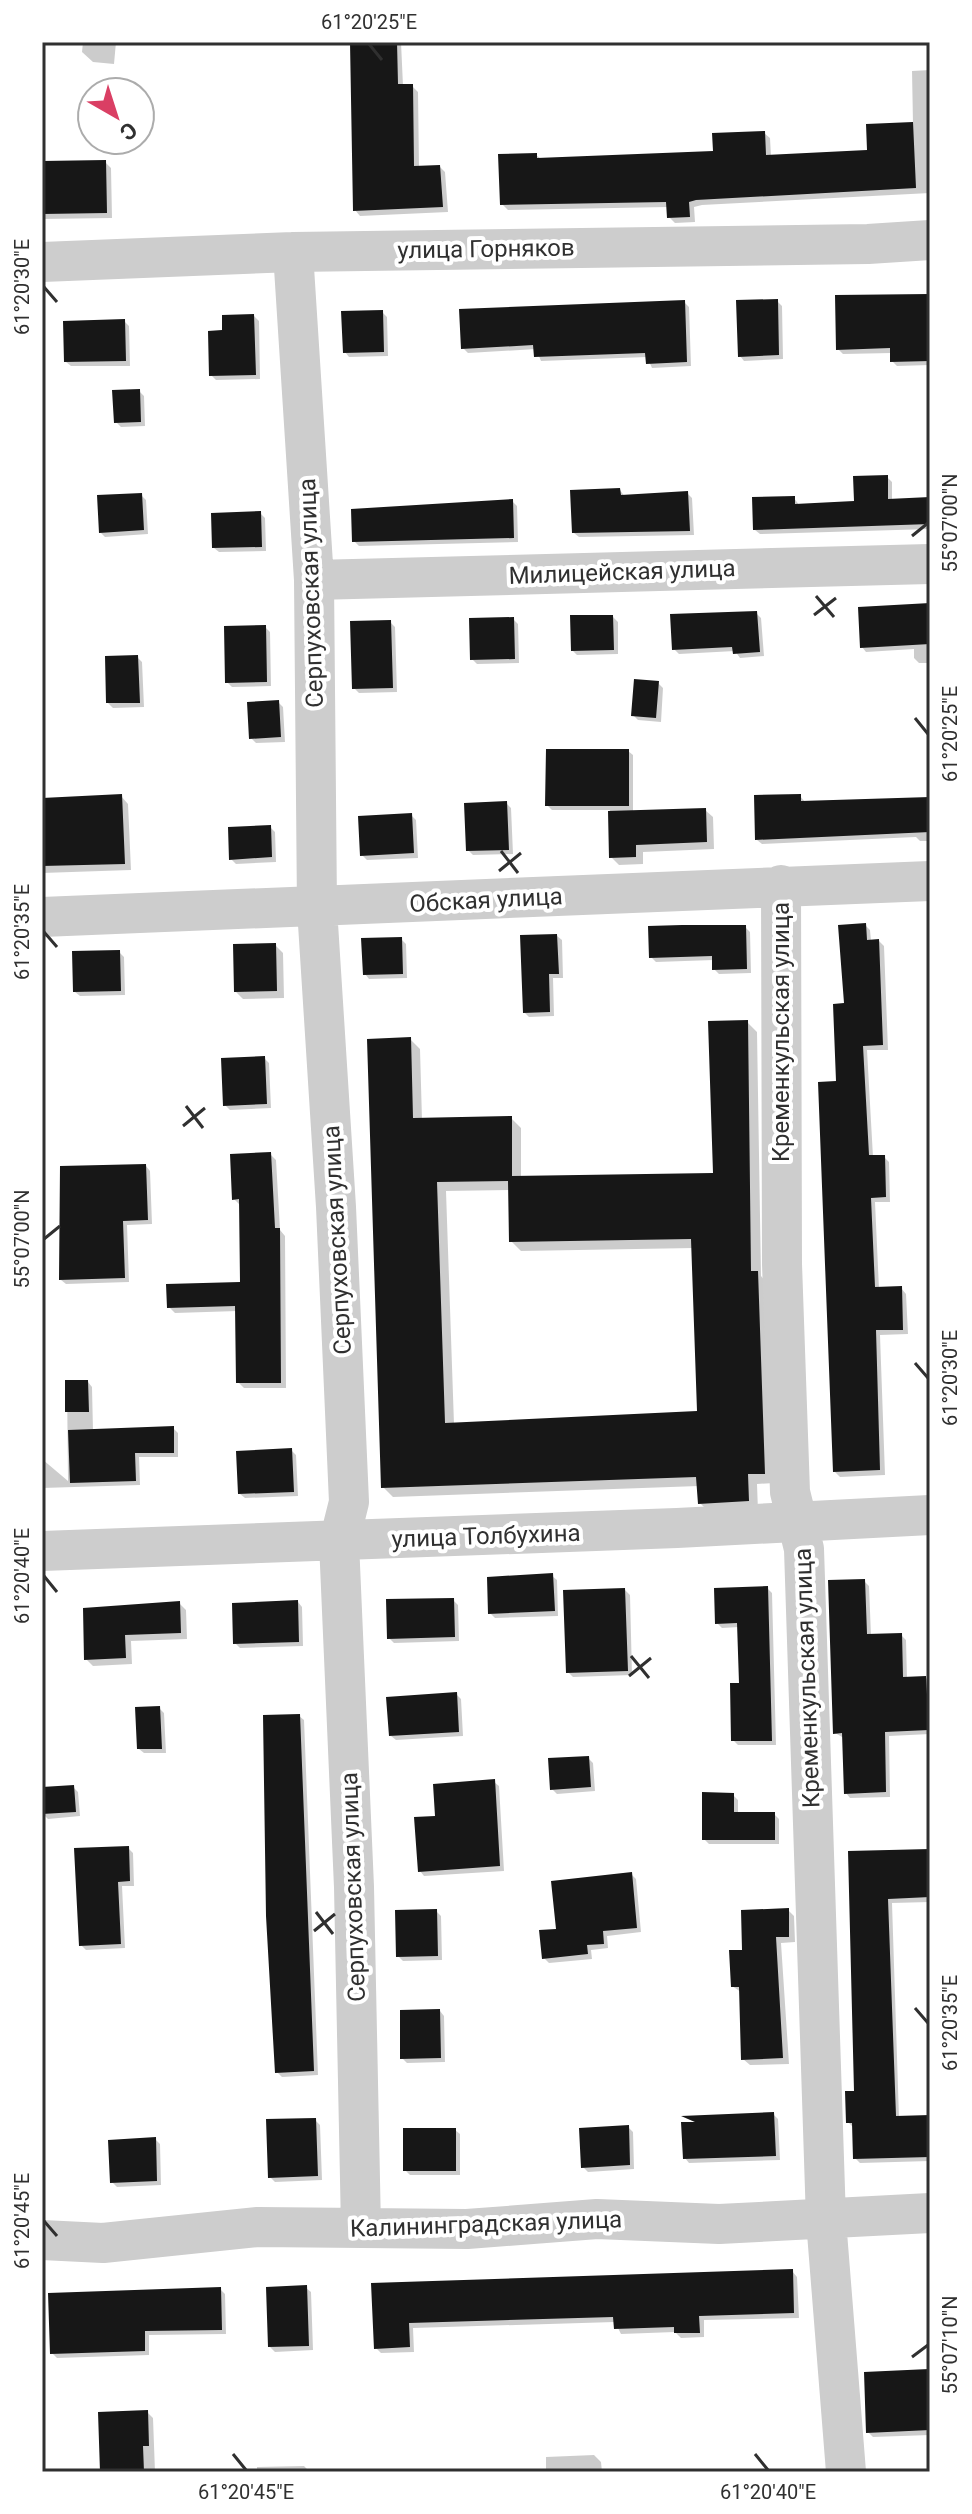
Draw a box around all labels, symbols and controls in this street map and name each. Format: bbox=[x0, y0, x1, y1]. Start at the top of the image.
text: 61°20'25"E bbox=[321, 10, 417, 34]
north arrow bbox=[76, 76, 156, 156]
text: С bbox=[115, 117, 142, 145]
street label: улица Горняков bbox=[397, 233, 575, 265]
text: 61°20'30"E bbox=[10, 239, 34, 335]
text: 55°07'00"N bbox=[938, 473, 962, 573]
street label: Серпуховская улица bbox=[293, 478, 329, 708]
street label: Милицейская улица bbox=[508, 554, 736, 590]
text: 61°20'25"E bbox=[938, 686, 962, 782]
street label: Обская улица bbox=[409, 882, 563, 918]
text: 61°20'35"E bbox=[10, 884, 34, 980]
street label: Кременкульская улица bbox=[767, 902, 795, 1162]
street label: Серпуховская улица bbox=[317, 1125, 357, 1355]
text: 55°07'00"N bbox=[10, 1189, 34, 1289]
text: 61°20'30"E bbox=[938, 1330, 962, 1426]
street label: улица Толбухина bbox=[391, 1519, 581, 1553]
text: 61°20'40"E bbox=[10, 1528, 34, 1624]
street label: Кременкульская улица bbox=[788, 1548, 826, 1808]
street label: Серпуховская улица bbox=[335, 1772, 371, 2002]
text: 61°20'35"E bbox=[938, 1975, 962, 2071]
text: 61°20'45"E bbox=[10, 2173, 34, 2269]
street label: Калининградская улица bbox=[349, 2205, 623, 2243]
text: 55°07'10"N bbox=[938, 2295, 962, 2395]
text: 61°20'45"E bbox=[198, 2480, 294, 2504]
text: 61°20'40"E bbox=[720, 2480, 816, 2504]

